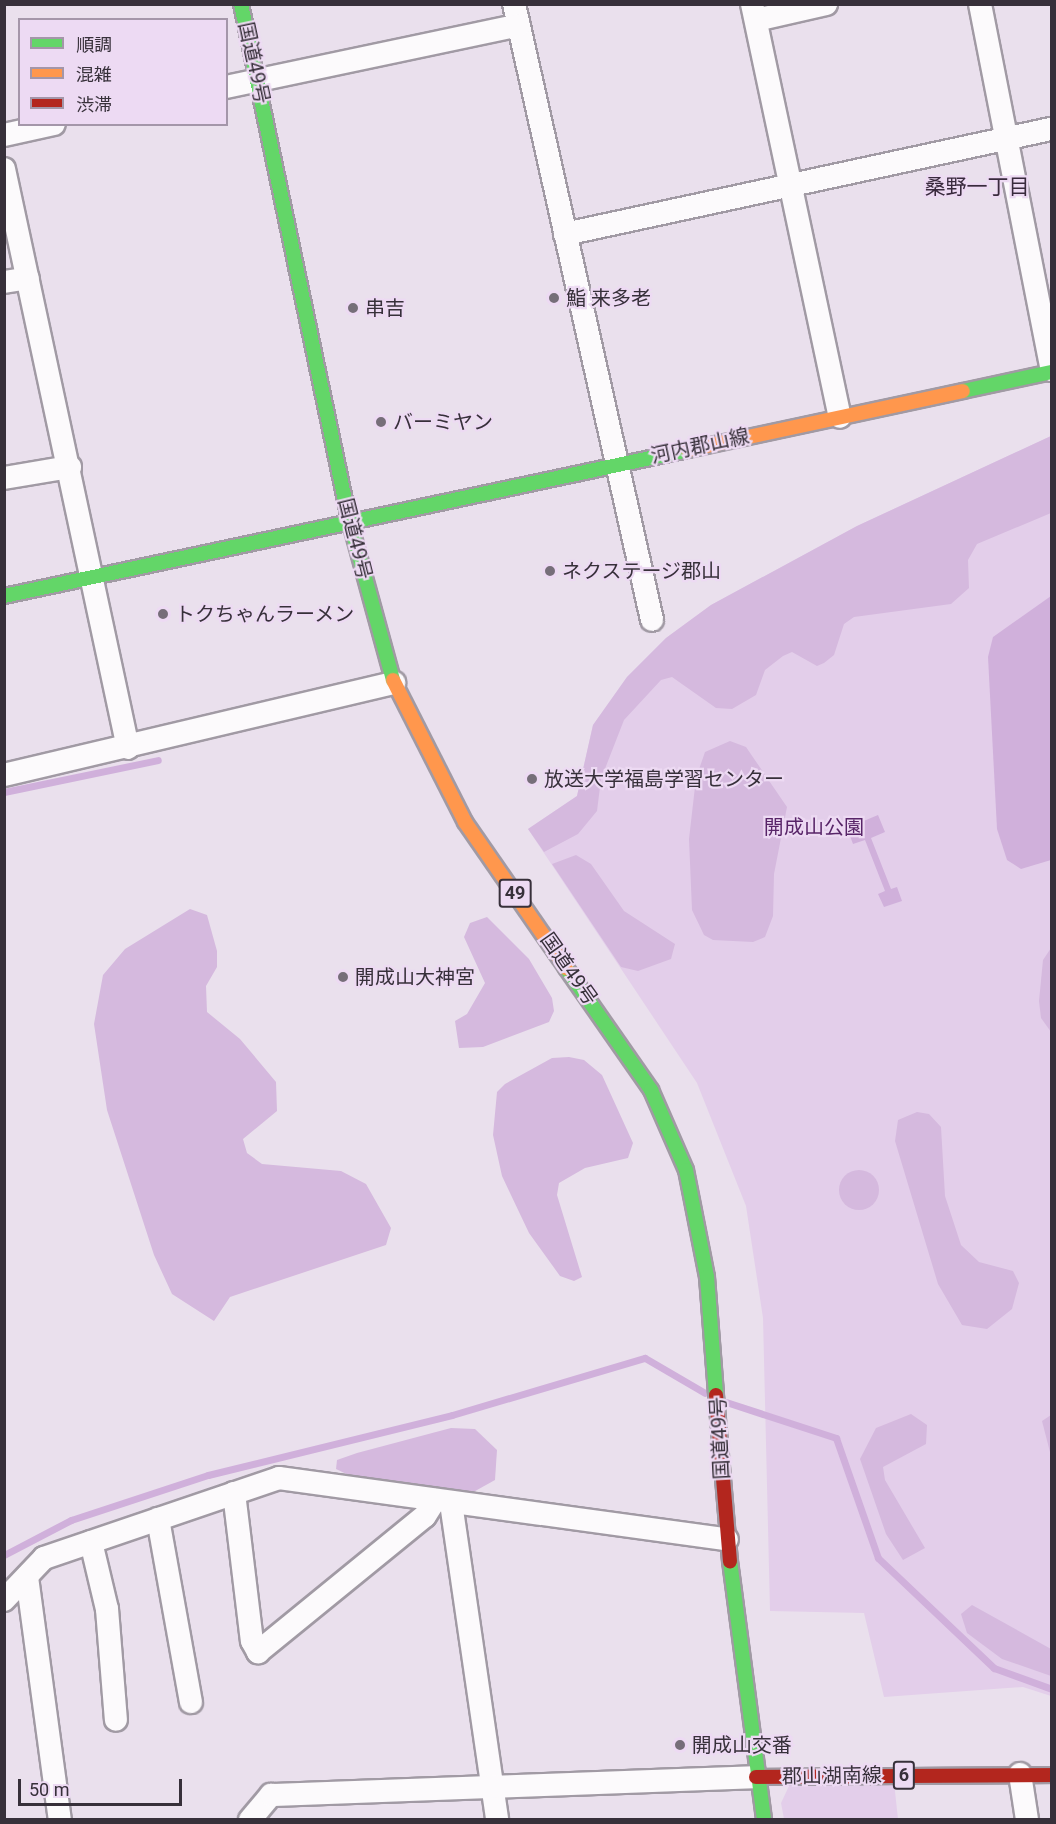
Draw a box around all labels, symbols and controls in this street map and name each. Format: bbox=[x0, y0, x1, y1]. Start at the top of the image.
legend bbox=[18, 18, 228, 126]
street label: 国道49号 bbox=[234, 20, 274, 106]
text: 順調 bbox=[76, 34, 112, 55]
text: 混雑 bbox=[76, 64, 112, 85]
text: 渋滞 bbox=[76, 94, 112, 115]
district label: 桑野一丁目 bbox=[925, 174, 1029, 200]
place label: 鮨 来多老 bbox=[566, 286, 651, 310]
marker: 鮨 来多老 bbox=[547, 291, 561, 305]
place label: 串吉 bbox=[365, 296, 405, 320]
marker: 串吉 bbox=[346, 301, 360, 315]
place label: バーミヤン bbox=[393, 410, 493, 434]
marker: バーミヤン bbox=[374, 415, 388, 429]
street label: 河内郡山線 bbox=[649, 424, 751, 468]
street label: 国道49号 bbox=[333, 496, 377, 582]
place label: ネクステージ郡山 bbox=[562, 559, 722, 583]
marker: ネクステージ郡山 bbox=[543, 564, 557, 578]
place label: トクちゃんラーメン bbox=[175, 602, 355, 626]
marker: トクちゃんラーメン bbox=[156, 607, 170, 621]
place label: 放送大学福島学習センター bbox=[544, 767, 784, 791]
marker: 放送大学福島学習センター bbox=[525, 772, 539, 786]
park label: 開成山公園 bbox=[764, 815, 864, 839]
road number: 49 bbox=[498, 878, 532, 908]
street label: 国道49号 bbox=[536, 928, 602, 1010]
place label: 開成山大神宮 bbox=[355, 965, 475, 989]
marker: 開成山大神宮 bbox=[336, 970, 350, 984]
street label: 国道49号 bbox=[706, 1396, 734, 1480]
place label: 開成山交番 bbox=[692, 1733, 792, 1757]
marker: 開成山交番 bbox=[673, 1738, 687, 1752]
road number: 6 bbox=[892, 1760, 916, 1790]
street label: 郡山湖南線 bbox=[782, 1763, 882, 1789]
scale bar bbox=[21, 1767, 184, 1805]
text: 50 m bbox=[29, 1779, 69, 1800]

